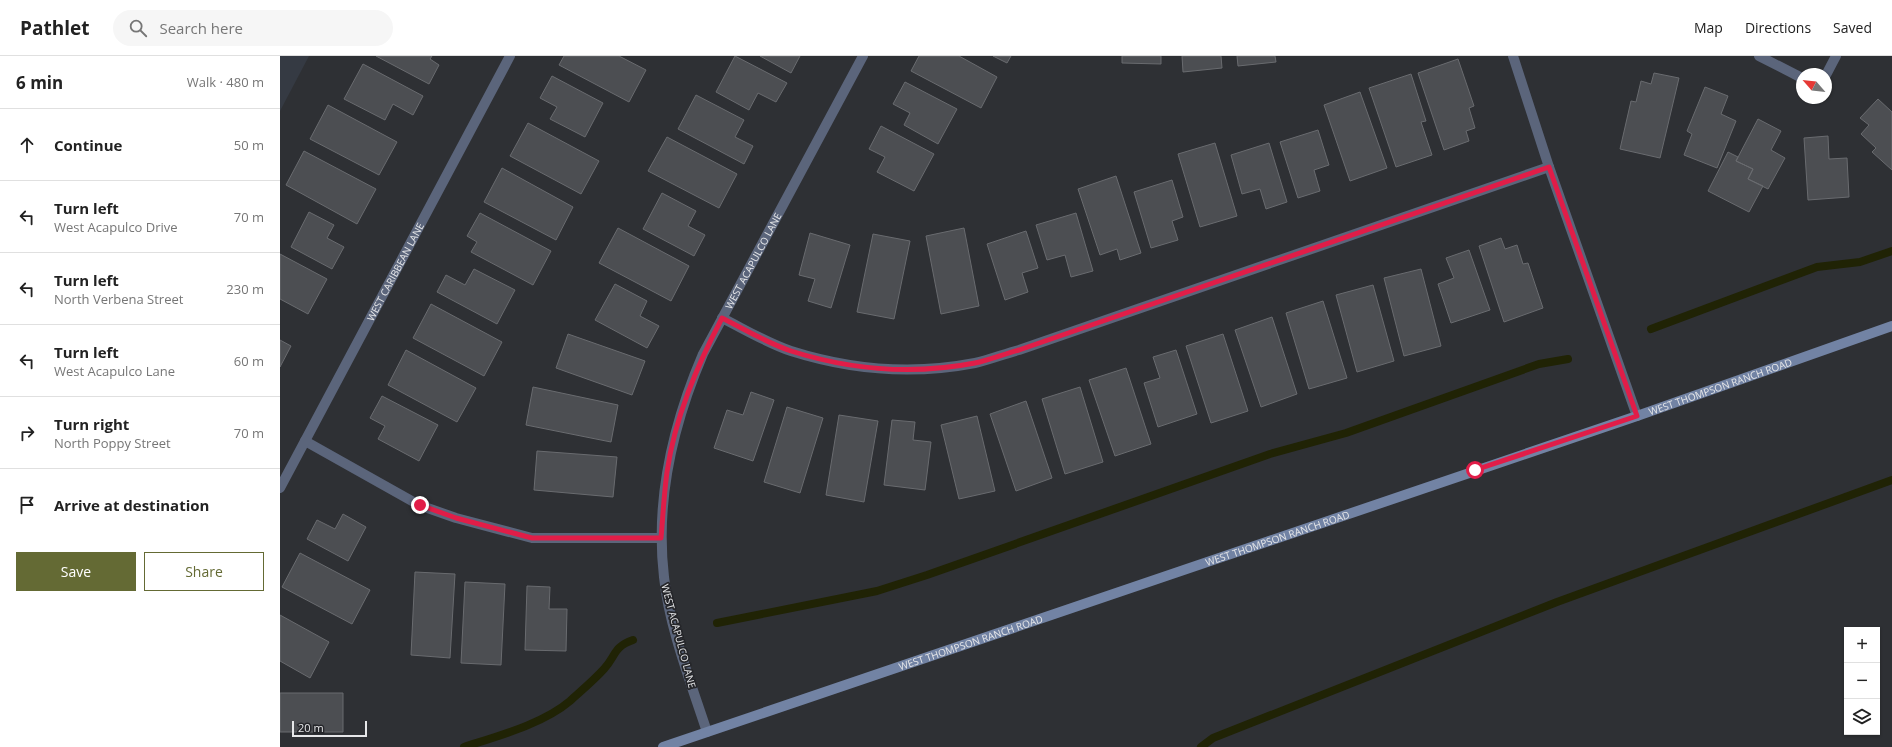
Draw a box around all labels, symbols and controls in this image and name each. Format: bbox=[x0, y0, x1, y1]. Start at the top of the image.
search box bbox=[113, 10, 393, 46]
text: Pathlet bbox=[20, 15, 89, 41]
icon: search bbox=[127, 17, 149, 39]
text: Search here bbox=[159, 18, 243, 38]
text: Map bbox=[1694, 18, 1723, 37]
text: Directions bbox=[1745, 18, 1811, 37]
text: Saved bbox=[1833, 18, 1872, 37]
north arrow bbox=[1796, 68, 1832, 104]
text: 6 min bbox=[16, 71, 63, 94]
text: Walk · 480 m bbox=[187, 73, 264, 91]
icon: ahead bbox=[16, 134, 38, 156]
text: Continue bbox=[54, 135, 122, 155]
text: 50 m bbox=[234, 136, 264, 154]
text: Turn left bbox=[54, 198, 119, 218]
icon: left bbox=[16, 206, 38, 228]
text: 70 m bbox=[234, 208, 264, 226]
street label: WEST ACAPULCO LANE bbox=[722, 210, 785, 311]
text: West Acapulco Drive bbox=[54, 218, 178, 236]
street label: WEST CARIBBEAN LANE bbox=[363, 220, 427, 323]
text: Turn left bbox=[54, 270, 119, 290]
icon: left bbox=[16, 278, 38, 300]
text: 230 m bbox=[226, 280, 264, 298]
text: North Verbena Street bbox=[54, 290, 183, 308]
text: Turn left bbox=[54, 342, 119, 362]
icon: left bbox=[16, 350, 38, 372]
text: 60 m bbox=[234, 352, 264, 370]
street label: WEST THOMPSON RANCH ROAD bbox=[1647, 355, 1794, 418]
text: West Acapulco Lane bbox=[54, 362, 175, 380]
text: Turn right bbox=[54, 414, 129, 434]
icon: right bbox=[16, 422, 38, 444]
text: 70 m bbox=[234, 424, 264, 442]
text: North Poppy Street bbox=[54, 434, 171, 452]
route start bbox=[1466, 461, 1484, 479]
icon: arrive bbox=[16, 494, 38, 516]
text: Arrive at destination bbox=[54, 495, 209, 515]
route end bbox=[411, 496, 429, 514]
street label: WEST THOMPSON RANCH ROAD bbox=[1204, 507, 1351, 569]
button: Save bbox=[16, 552, 136, 591]
button: Share bbox=[144, 552, 264, 591]
street label: WEST ACAPULCO LANE bbox=[658, 582, 700, 690]
street label: WEST THOMPSON RANCH ROAD bbox=[897, 611, 1045, 673]
map controls bbox=[1844, 627, 1880, 735]
button: + bbox=[1844, 627, 1880, 663]
button: − bbox=[1844, 663, 1880, 699]
button: layers bbox=[1844, 699, 1880, 735]
scale bar bbox=[292, 719, 367, 738]
text: 20 m bbox=[298, 720, 324, 735]

